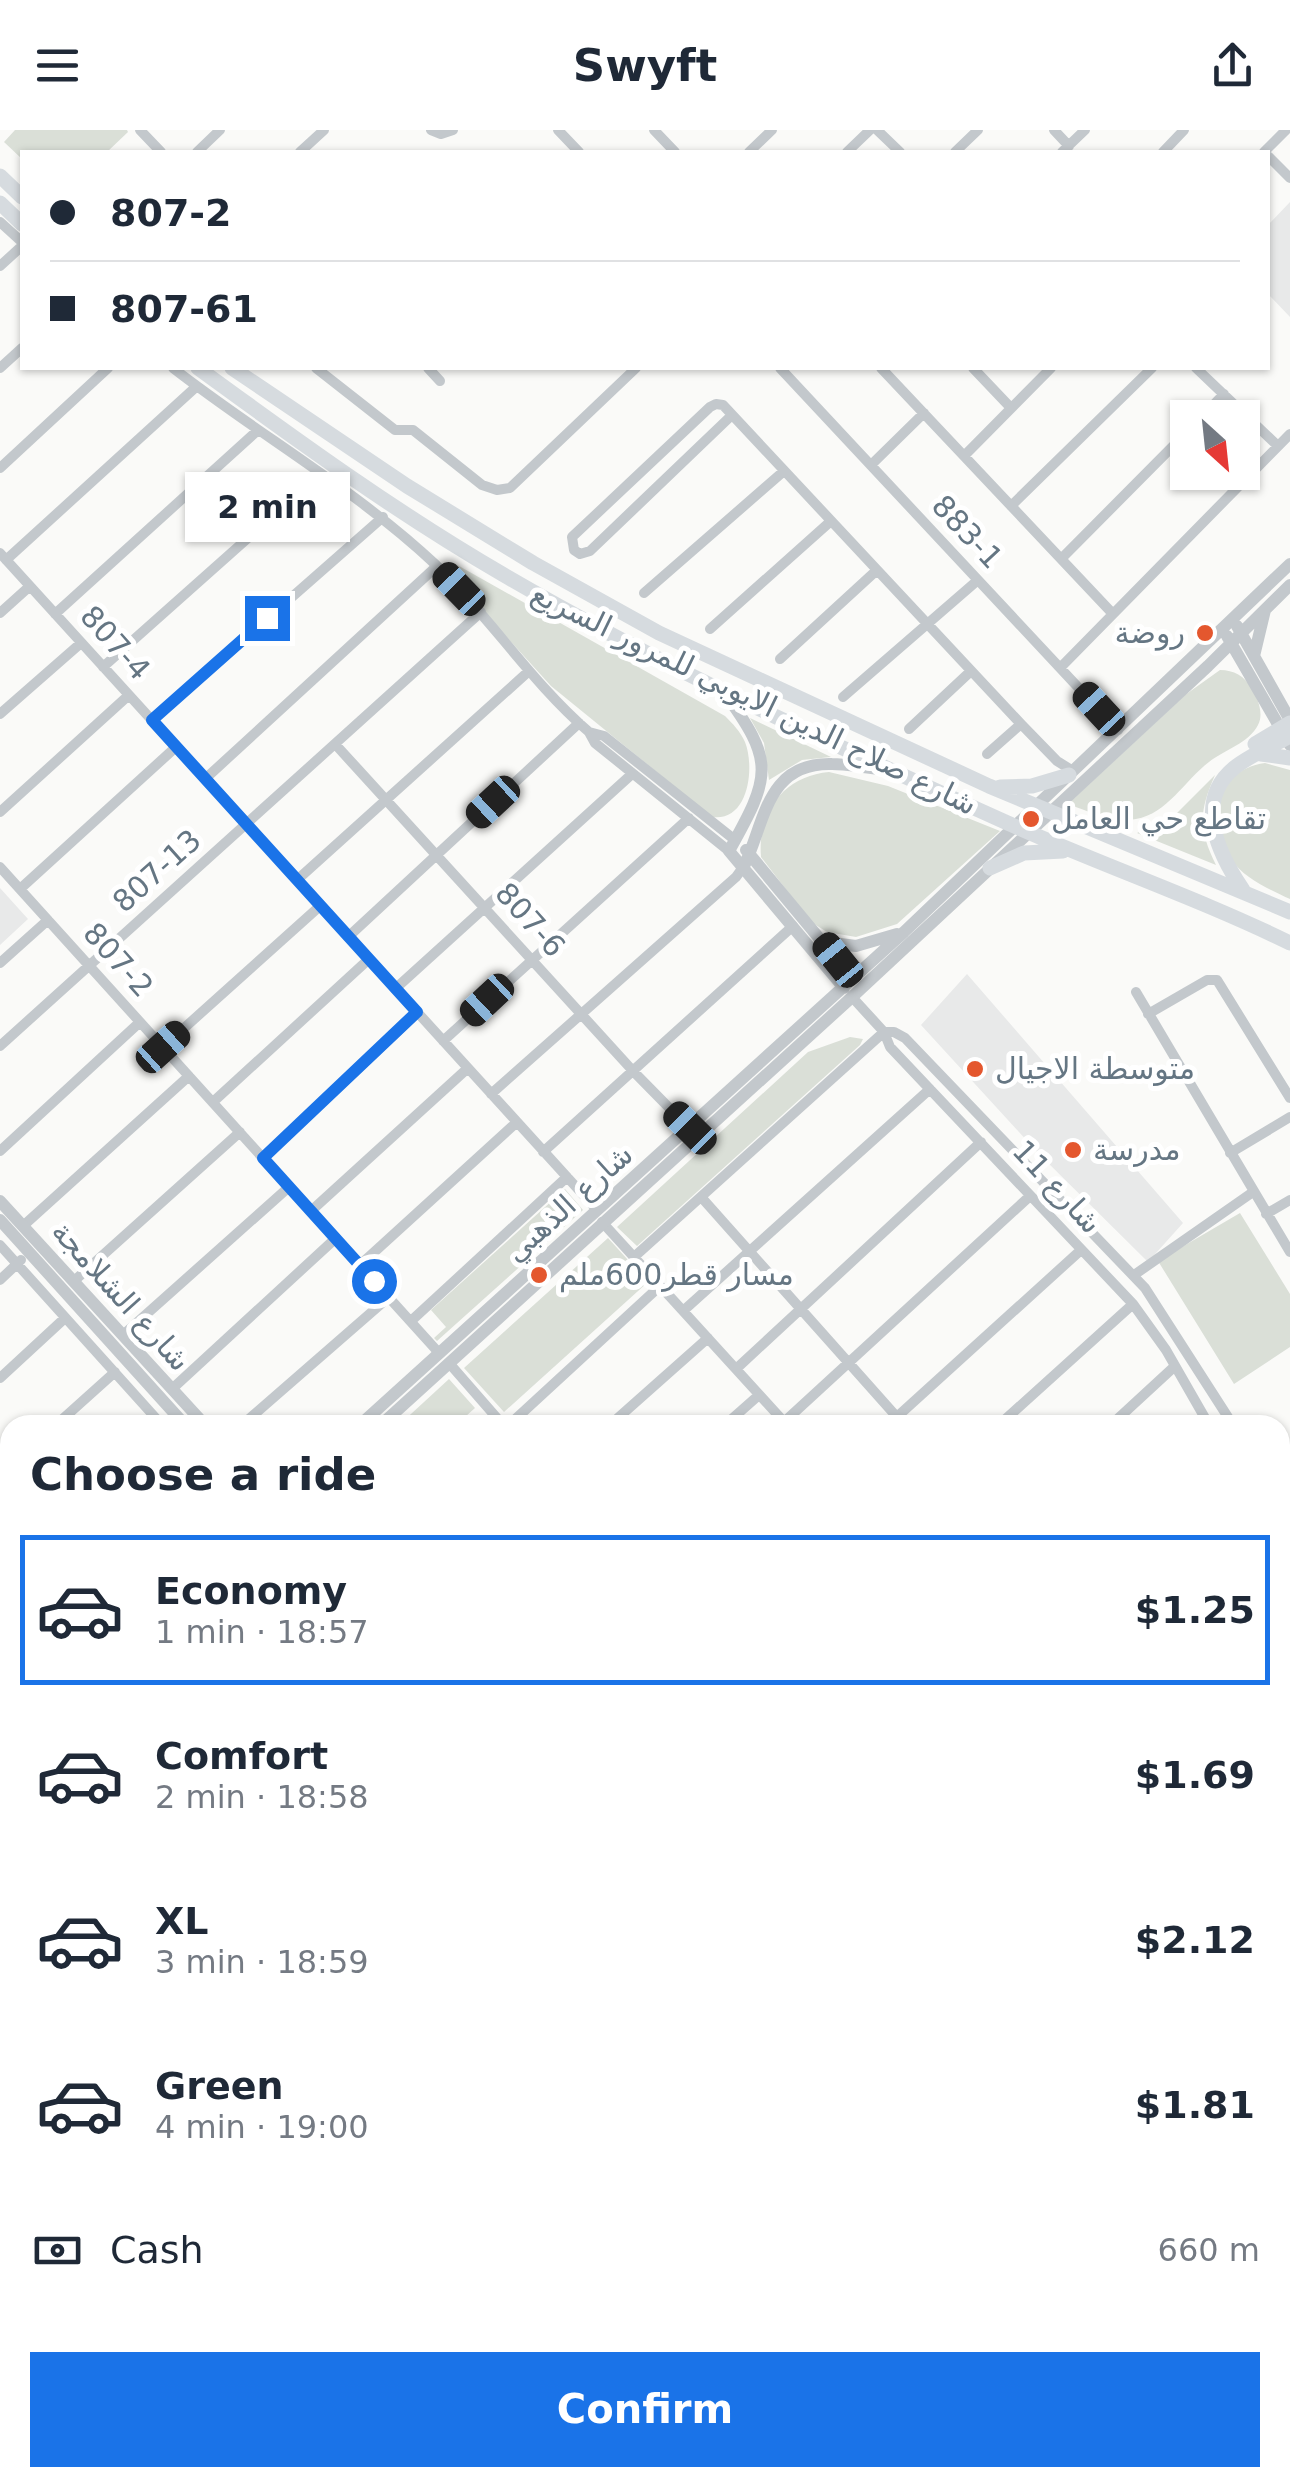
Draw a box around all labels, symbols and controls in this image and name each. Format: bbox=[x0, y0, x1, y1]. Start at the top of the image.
icon: menu bbox=[30, 38, 85, 93]
icon: share bbox=[1205, 38, 1260, 93]
text: Swyft bbox=[573, 39, 717, 92]
text: 807-2 bbox=[110, 191, 232, 235]
text: 807-61 bbox=[110, 287, 258, 331]
north arrow bbox=[1170, 400, 1260, 490]
map controls bbox=[1170, 400, 1260, 490]
callout: 2 min bbox=[184, 473, 350, 543]
text: 2 min bbox=[217, 488, 318, 526]
street label: 883-1 bbox=[925, 488, 1010, 575]
car bbox=[427, 557, 491, 621]
street label: شارع صلاح الدين الايوبي للمرور السريع bbox=[525, 575, 983, 823]
route end bbox=[245, 596, 290, 641]
street label: 807-4 bbox=[73, 599, 158, 687]
place label: روضة bbox=[1114, 615, 1185, 651]
marker: روضة bbox=[1194, 622, 1216, 644]
car bbox=[1068, 677, 1130, 741]
car bbox=[461, 771, 525, 833]
place label: تقاطع حي العامل bbox=[1051, 801, 1266, 837]
marker: تقاطع حي العامل bbox=[1020, 808, 1042, 830]
street label: 807-13 bbox=[105, 822, 208, 919]
street label: 807-6 bbox=[488, 876, 573, 964]
street label: 807-2 bbox=[76, 916, 161, 1004]
car bbox=[807, 927, 869, 993]
car bbox=[455, 969, 519, 1031]
car bbox=[131, 1016, 195, 1078]
place label: متوسطة الاجيال bbox=[995, 1051, 1195, 1086]
marker: متوسطة الاجيال bbox=[964, 1058, 986, 1080]
car bbox=[658, 1096, 722, 1160]
place label: مدرسة bbox=[1093, 1132, 1181, 1167]
street label: شارع 11 bbox=[1006, 1133, 1109, 1240]
street label: شارع الذهبي bbox=[498, 1136, 640, 1270]
marker: مدرسة bbox=[1062, 1139, 1084, 1161]
street label: شارع الشلامجة bbox=[45, 1213, 198, 1378]
place label: مسار قطر600ملم bbox=[559, 1257, 794, 1293]
route start bbox=[352, 1259, 397, 1304]
marker: مسار قطر600ملم bbox=[528, 1264, 550, 1286]
text: Choose a ride bbox=[30, 1448, 376, 1501]
icon: car bbox=[35, 1565, 125, 1655]
text: Economy bbox=[155, 1569, 347, 1613]
text: $1.25 bbox=[1135, 1588, 1255, 1632]
text: 1 min · 18:57 bbox=[155, 1613, 369, 1651]
icon: car bbox=[35, 1730, 125, 1820]
text: Comfort bbox=[155, 1734, 328, 1778]
text: $1.69 bbox=[1135, 1753, 1255, 1797]
text: 2 min · 18:58 bbox=[155, 1778, 369, 1816]
icon: car bbox=[35, 1895, 125, 1985]
text: XL bbox=[155, 1899, 209, 1943]
text: $2.12 bbox=[1135, 1918, 1255, 1962]
text: 3 min · 18:59 bbox=[155, 1943, 369, 1981]
icon: car bbox=[35, 2060, 125, 2150]
text: Green bbox=[155, 2064, 284, 2108]
text: $1.81 bbox=[1135, 2083, 1255, 2127]
text: 4 min · 19:00 bbox=[155, 2108, 369, 2146]
icon: cash bbox=[30, 2223, 85, 2278]
text: Cash bbox=[110, 2228, 204, 2272]
text: 660 m bbox=[1158, 2231, 1260, 2269]
button: Confirm bbox=[30, 2352, 1260, 2467]

